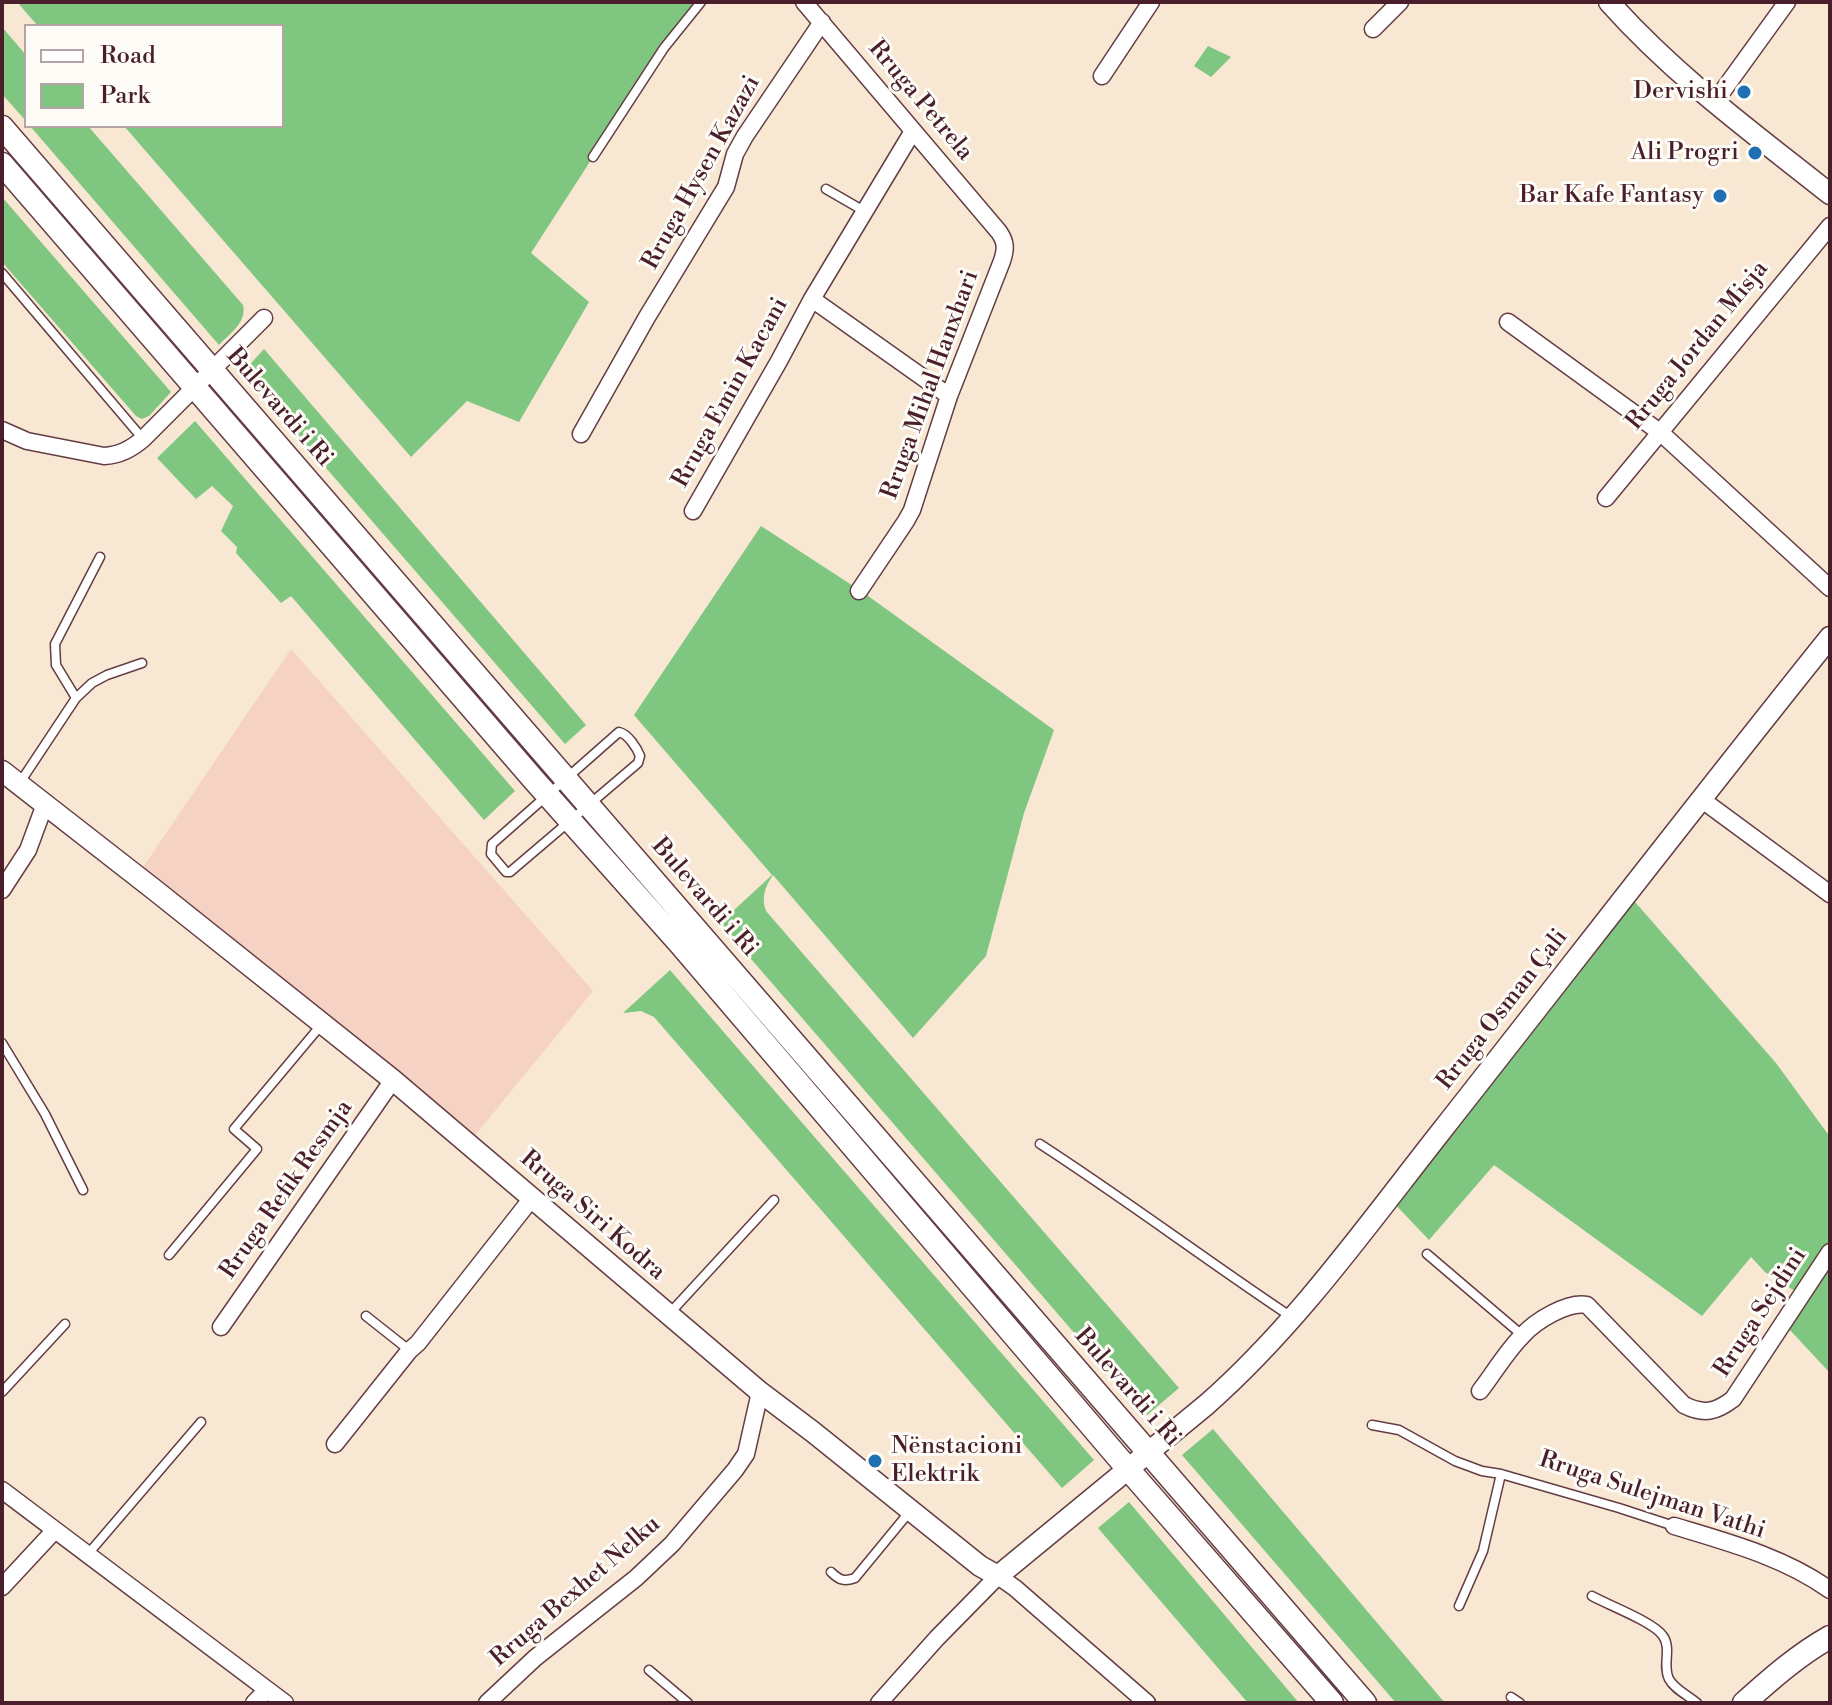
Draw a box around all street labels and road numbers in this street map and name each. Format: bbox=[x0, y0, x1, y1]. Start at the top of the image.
street label: Rruga Petrela bbox=[861, 35, 979, 167]
street label: Rruga Hysen Kazazi bbox=[637, 71, 767, 275]
street label: Rruga Jordan Misja bbox=[1621, 256, 1775, 436]
street label: Rruga Mihal Hanxhari bbox=[876, 267, 986, 503]
street label: Rruga Emin Kacani bbox=[667, 293, 795, 493]
street label: Bulevardi i Ri bbox=[220, 343, 338, 473]
street label: Bulevardi i Ri bbox=[645, 833, 763, 963]
street label: Rruga Osman Çali bbox=[1431, 924, 1575, 1096]
street label: Rruga Refik Resmja bbox=[215, 1095, 359, 1285]
street label: Rruga Siri Kodra bbox=[513, 1145, 671, 1287]
street label: Rruga Sejdini bbox=[1709, 1243, 1813, 1383]
street label: Bulevardi i Ri bbox=[1068, 1323, 1186, 1453]
street label: Rruga Sulejman Vathi bbox=[1535, 1446, 1769, 1546]
street label: Rruga Bexhet Nelku bbox=[485, 1510, 667, 1674]

